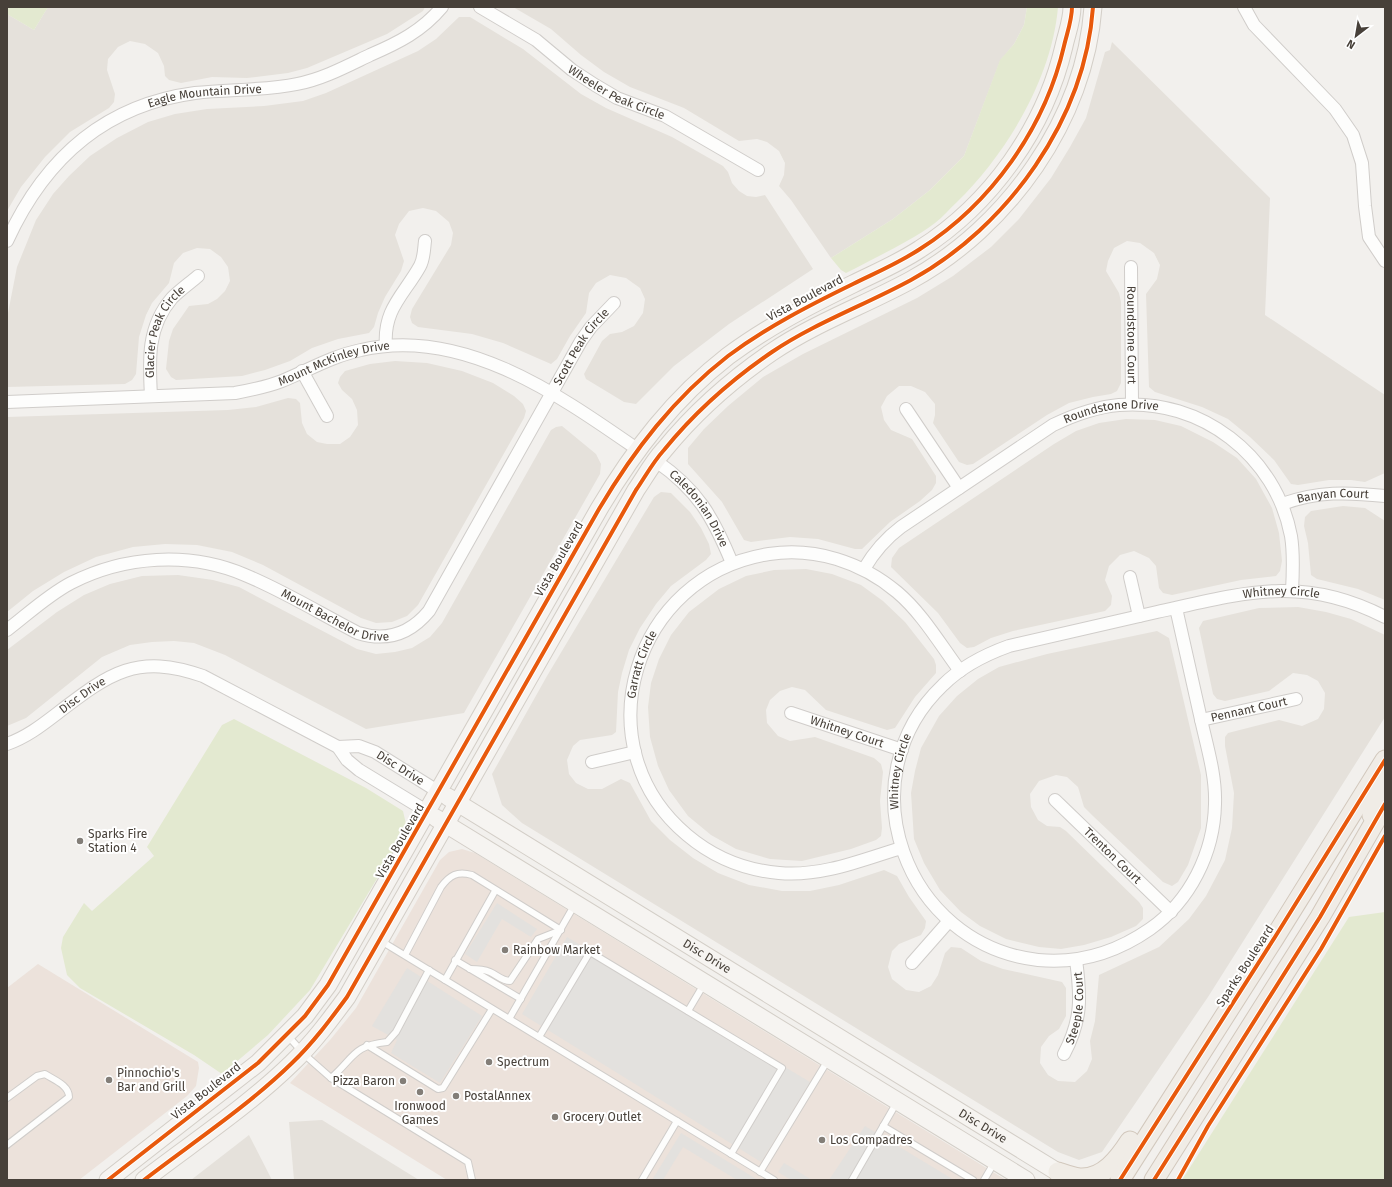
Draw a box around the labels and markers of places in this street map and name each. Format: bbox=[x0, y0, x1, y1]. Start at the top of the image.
place label: Sparks Fire Station 4 bbox=[88, 827, 147, 855]
marker: Sparks Fire Station 4 bbox=[75, 836, 85, 846]
place label: Rainbow Market bbox=[513, 943, 601, 957]
marker: Rainbow Market bbox=[500, 945, 510, 955]
place label: Spectrum bbox=[497, 1055, 549, 1069]
marker: Spectrum bbox=[484, 1057, 494, 1067]
place label: Pinnochio's Bar and Grill bbox=[117, 1066, 186, 1094]
place label: Pizza Baron bbox=[332, 1074, 395, 1088]
marker: Pinnochio's Bar and Grill bbox=[104, 1075, 114, 1085]
marker: Pizza Baron bbox=[398, 1076, 408, 1086]
marker: Ironwood Games bbox=[415, 1087, 425, 1097]
place label: PostalAnnex bbox=[464, 1089, 531, 1103]
marker: PostalAnnex bbox=[451, 1091, 461, 1101]
place label: Ironwood Games bbox=[394, 1099, 446, 1127]
place label: Grocery Outlet bbox=[563, 1110, 642, 1124]
marker: Grocery Outlet bbox=[550, 1112, 560, 1122]
place label: Los Compadres bbox=[830, 1133, 913, 1147]
marker: Los Compadres bbox=[817, 1135, 827, 1145]

